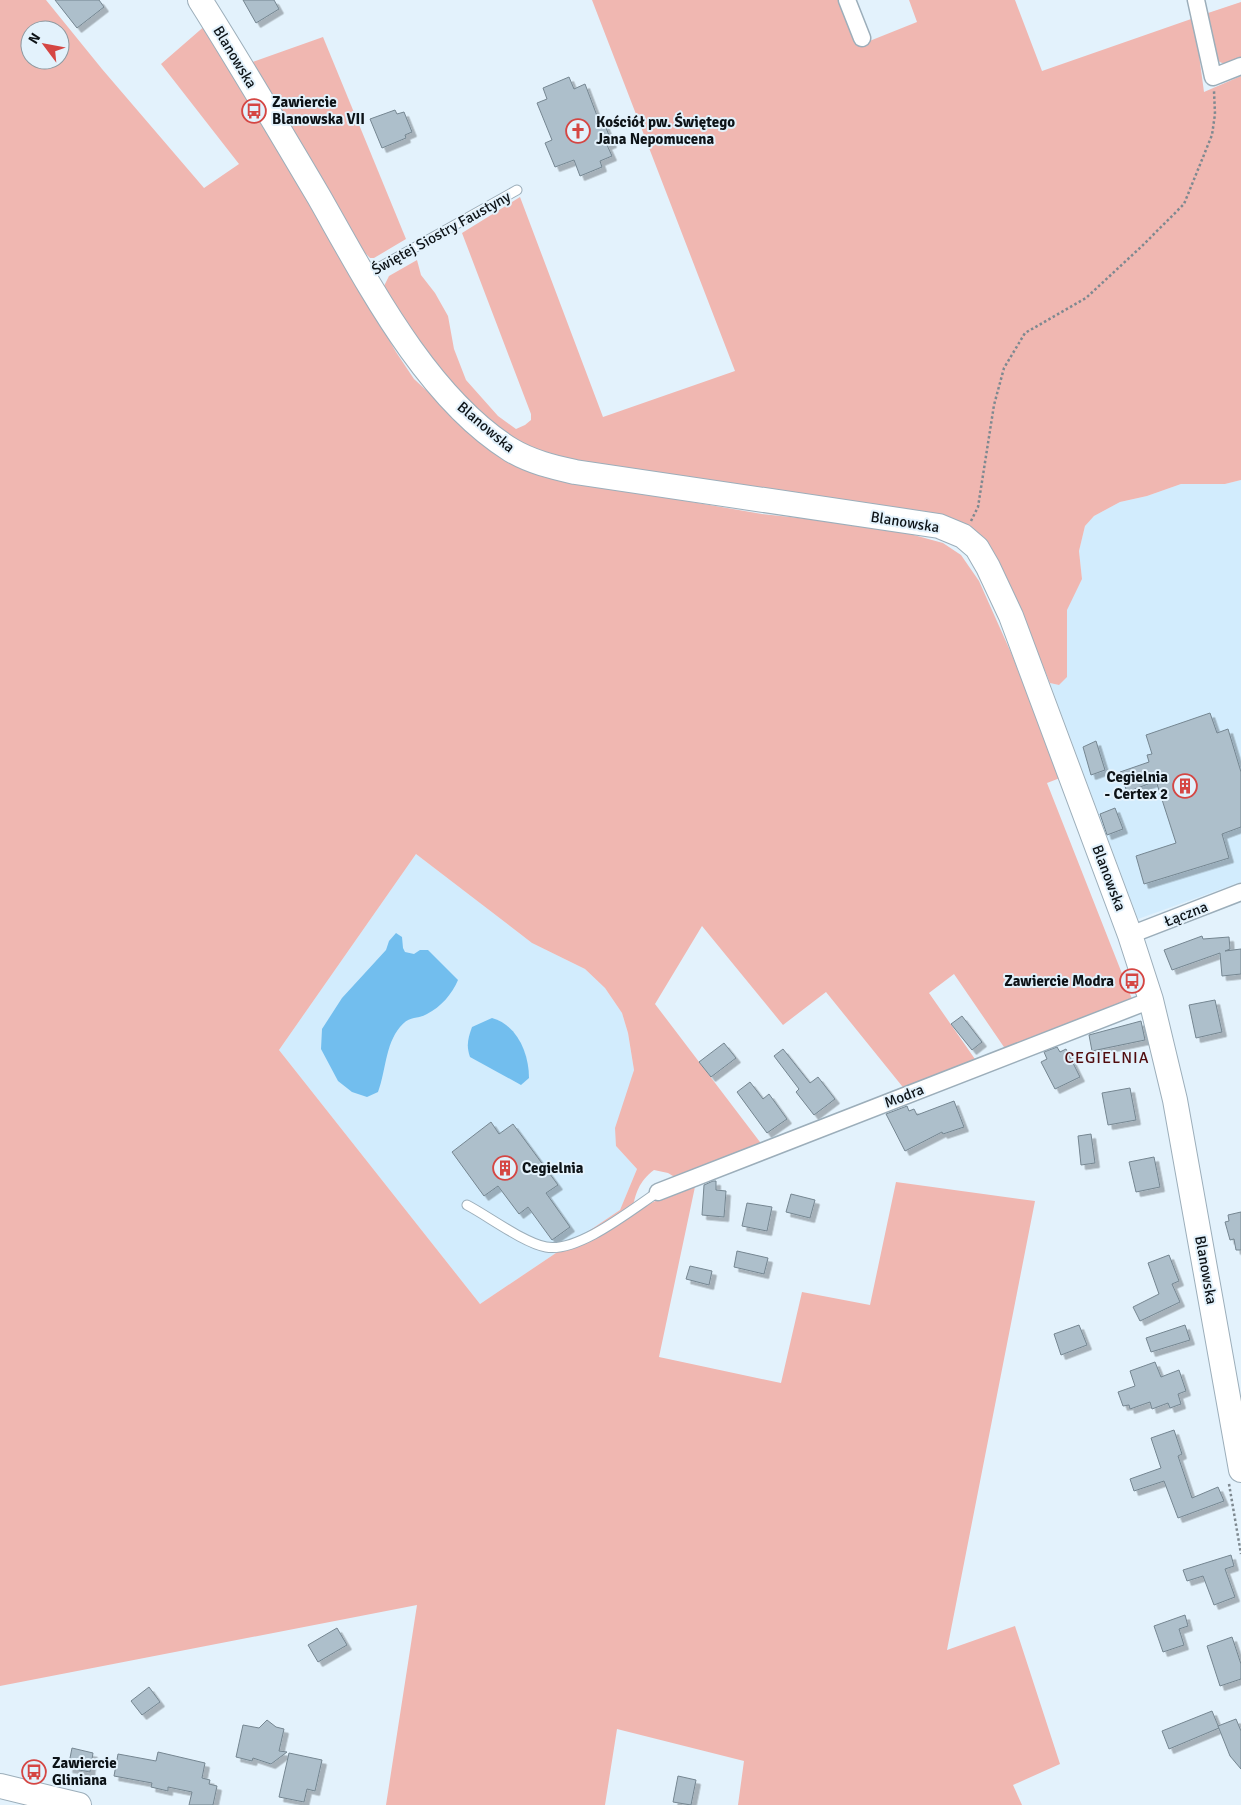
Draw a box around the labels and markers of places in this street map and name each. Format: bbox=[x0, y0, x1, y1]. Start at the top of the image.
place label: Zawiercie Blanowska VII bbox=[272, 93, 365, 128]
bus stop icon: Zawiercie Blanowska VII bbox=[241, 98, 267, 124]
place label: Kościół pw. Świętego Jana Nepomucena bbox=[596, 112, 735, 148]
church icon: Kościół pw. Świętego Jana Nepomucena bbox=[565, 118, 591, 144]
place label: Cegielnia - Certex 2 bbox=[1104, 768, 1168, 803]
building icon: Cegielnia - Certex 2 bbox=[1172, 773, 1198, 799]
bus stop icon: Zawiercie Modra bbox=[1119, 968, 1145, 994]
place label: Zawiercie Modra bbox=[1004, 972, 1114, 990]
building icon: Cegielnia bbox=[492, 1155, 518, 1181]
place label: Cegielnia bbox=[522, 1159, 584, 1177]
place label: Zawiercie Gliniana bbox=[52, 1754, 117, 1789]
bus stop icon: Zawiercie Gliniana bbox=[21, 1759, 47, 1785]

